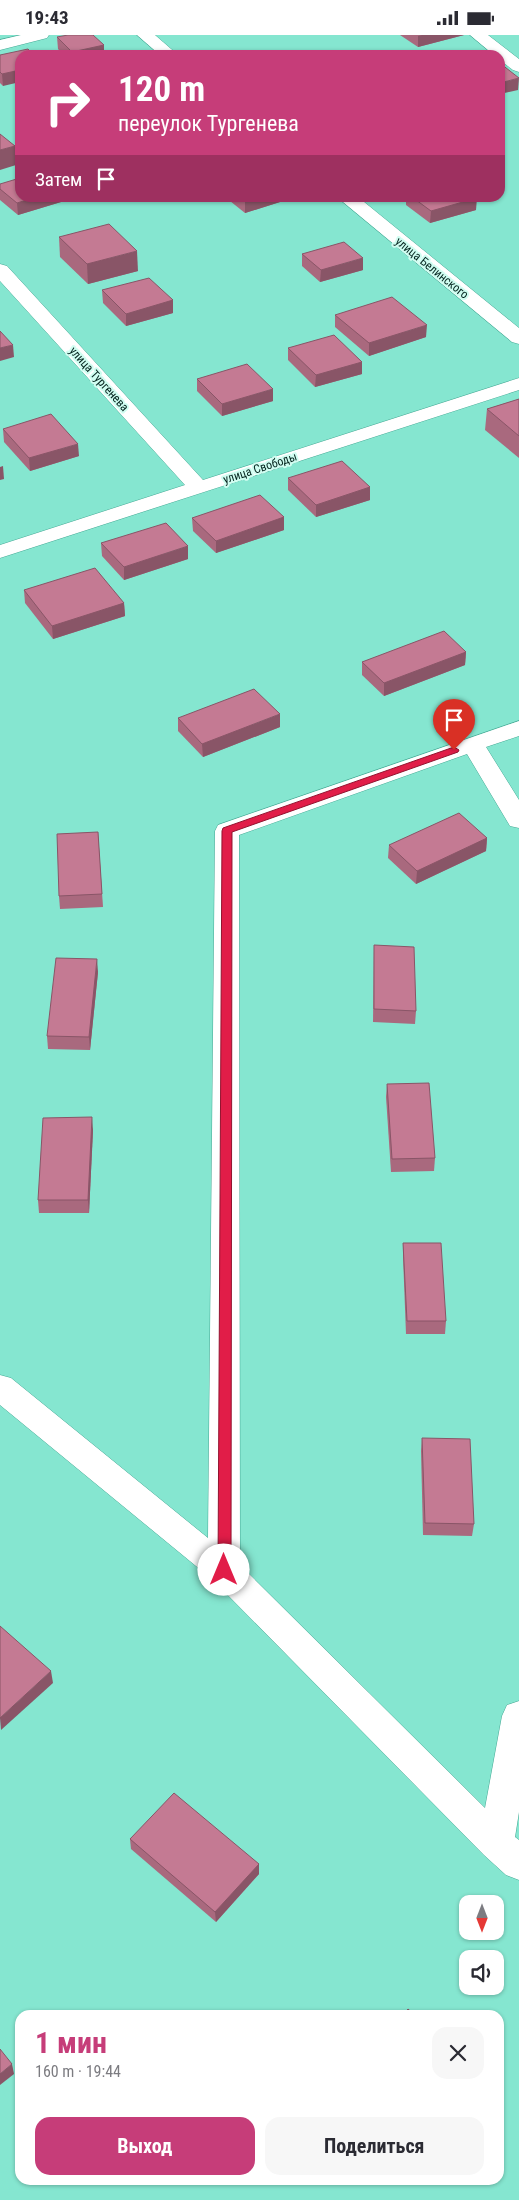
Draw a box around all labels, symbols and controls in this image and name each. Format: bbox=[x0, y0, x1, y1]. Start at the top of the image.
text: 19:43 bbox=[25, 6, 69, 29]
text: 120 m bbox=[118, 69, 205, 110]
icon: right bbox=[35, 70, 100, 135]
text: переулок Тургенева bbox=[118, 111, 299, 136]
icon: arrive bbox=[92, 165, 120, 193]
text: Затем bbox=[35, 168, 82, 191]
street label: улица Белинского bbox=[393, 234, 471, 302]
street label: улица Тургенева bbox=[66, 344, 132, 414]
street label: улица Свободы bbox=[221, 449, 299, 487]
pin bbox=[433, 699, 475, 750]
icon: arrive bbox=[440, 706, 468, 734]
position arrow bbox=[197, 1543, 249, 1595]
north arrow bbox=[459, 1895, 504, 1940]
map controls bbox=[459, 1895, 504, 1995]
button: sound bbox=[459, 1950, 504, 1995]
text: 1 мин bbox=[35, 2025, 107, 2060]
button: close bbox=[432, 2027, 484, 2079]
text: 160 m · 19:44 bbox=[35, 2062, 121, 2081]
button: Выход bbox=[35, 2117, 255, 2175]
button: Поделиться bbox=[265, 2117, 484, 2175]

